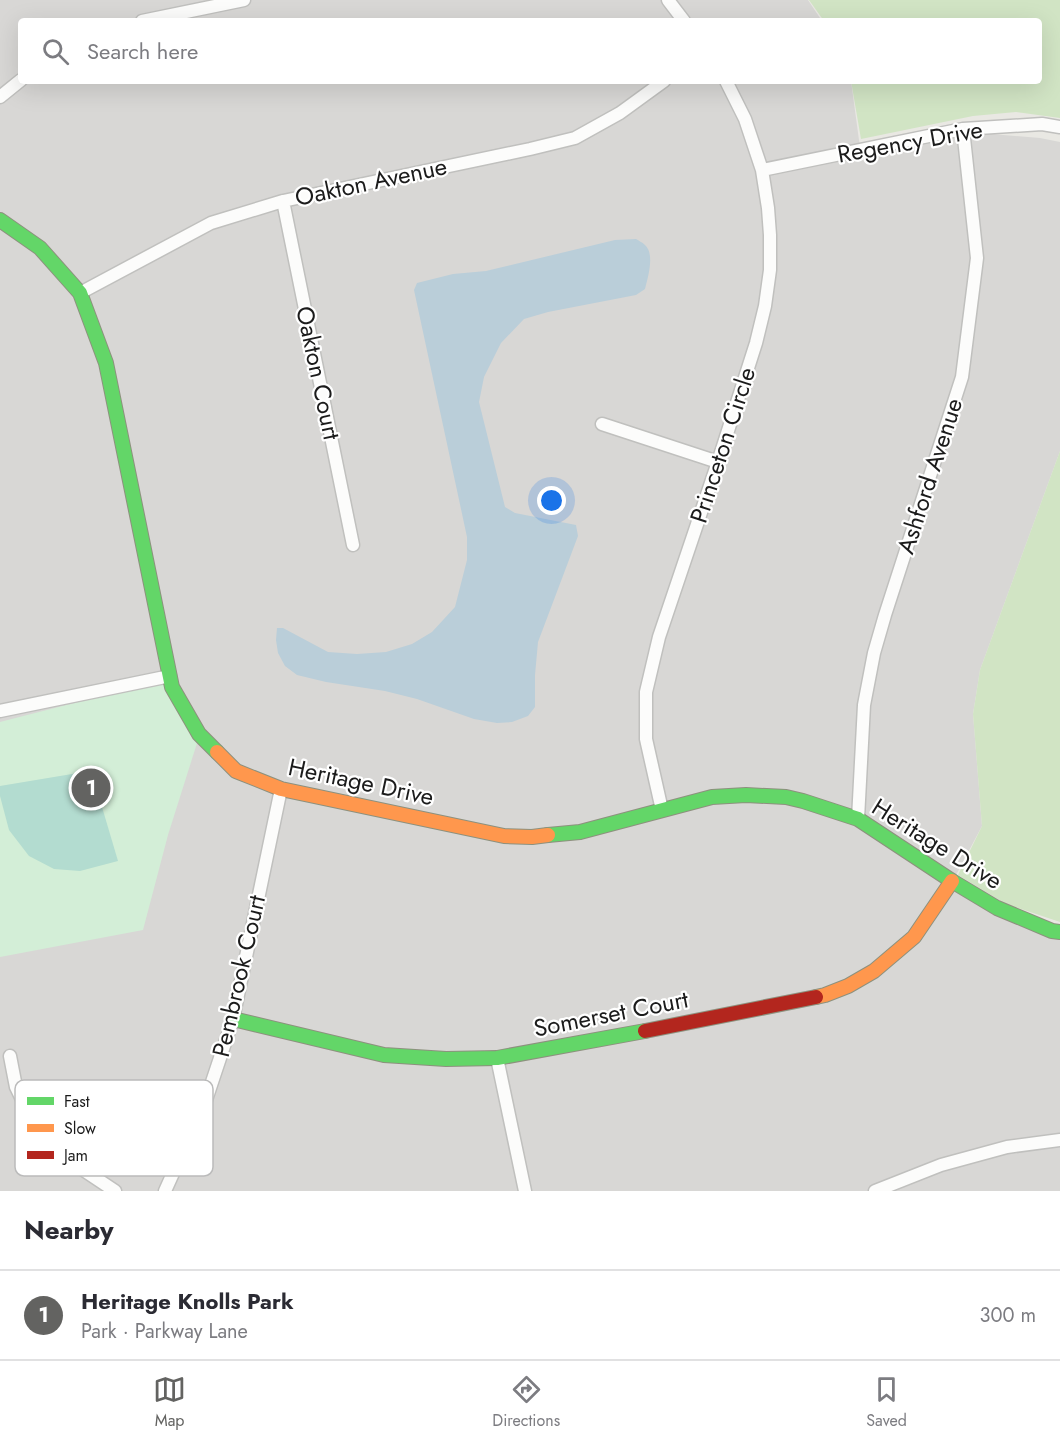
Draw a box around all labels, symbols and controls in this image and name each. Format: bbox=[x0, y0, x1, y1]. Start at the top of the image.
search box bbox=[18, 18, 1042, 84]
icon: search bbox=[39, 35, 72, 68]
text: Search here bbox=[87, 35, 198, 67]
street label: Regency Drive bbox=[834, 112, 985, 172]
street label: Oakton Avenue bbox=[292, 148, 450, 215]
street label: Oakton Court bbox=[287, 303, 350, 443]
street label: Princeton Circle bbox=[681, 362, 764, 527]
street label: Ashford Avenue bbox=[888, 393, 971, 558]
your location bbox=[537, 486, 566, 515]
street label: Heritage Drive bbox=[285, 749, 437, 814]
pin: 1 bbox=[72, 766, 110, 810]
street label: Heritage Drive bbox=[865, 790, 1009, 898]
street label: Pembrook Court bbox=[203, 891, 274, 1060]
street label: Somerset Court bbox=[531, 981, 691, 1046]
legend bbox=[15, 1080, 213, 1176]
text: Fast bbox=[64, 1090, 90, 1113]
text: Slow bbox=[64, 1117, 96, 1140]
text: Jam bbox=[62, 1144, 88, 1167]
text: Nearby bbox=[24, 1211, 113, 1249]
text: Heritage Knolls Park bbox=[81, 1285, 294, 1317]
text: 1 bbox=[38, 1301, 49, 1330]
text: 300 m bbox=[979, 1301, 1036, 1330]
text: Park · Parkway Lane bbox=[81, 1317, 248, 1346]
tab: Map bbox=[153, 1373, 186, 1432]
tab: Directions bbox=[492, 1373, 560, 1432]
tab: Saved bbox=[866, 1373, 907, 1432]

